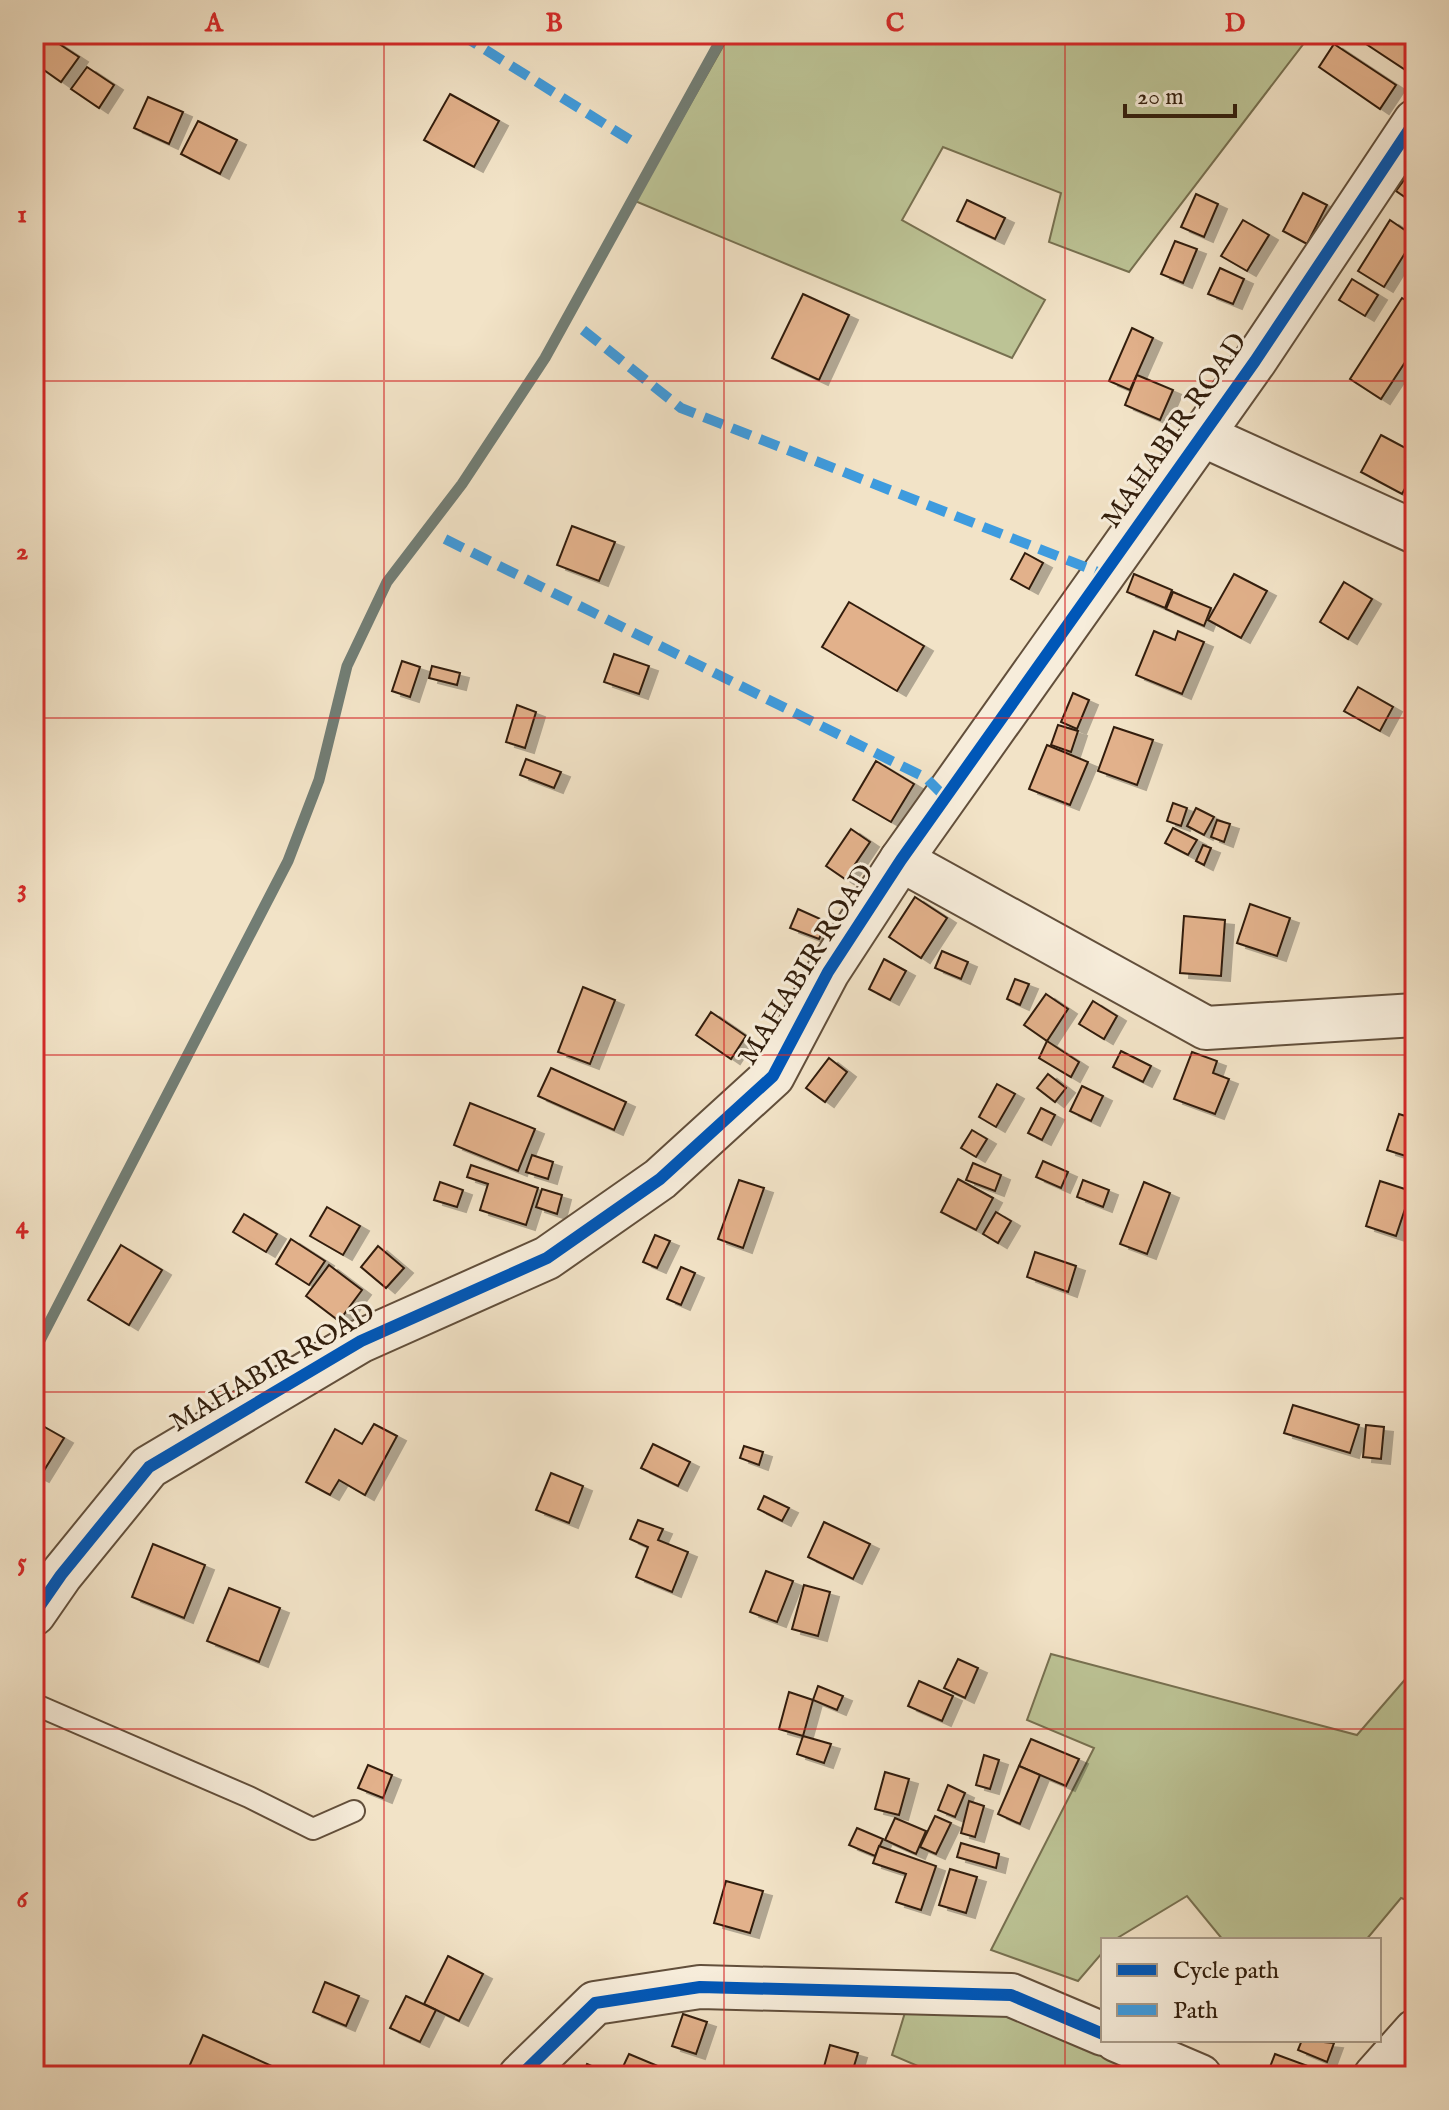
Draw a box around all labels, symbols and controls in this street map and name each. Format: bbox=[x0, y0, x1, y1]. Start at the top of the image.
text: A bbox=[204, 7, 224, 40]
text: B bbox=[545, 7, 563, 40]
text: C bbox=[886, 7, 905, 40]
text: D bbox=[1225, 7, 1246, 40]
scale bar bbox=[1125, 68, 1235, 118]
text: 20 m bbox=[1137, 82, 1184, 113]
text: 1 bbox=[17, 198, 27, 231]
street label: MAHABIR ROAD bbox=[1095, 326, 1255, 536]
text: 2 bbox=[16, 535, 28, 568]
street label: MAHABIR ROAD bbox=[731, 858, 883, 1072]
text: 3 bbox=[17, 872, 27, 905]
text: 4 bbox=[16, 1209, 30, 1242]
street label: MAHABIR ROAD bbox=[164, 1295, 382, 1441]
text: 5 bbox=[17, 1546, 27, 1579]
text: 6 bbox=[17, 1883, 29, 1916]
legend bbox=[1101, 1938, 1381, 2042]
text: Cycle path bbox=[1173, 1956, 1279, 1987]
text: Path bbox=[1173, 1996, 1218, 2027]

